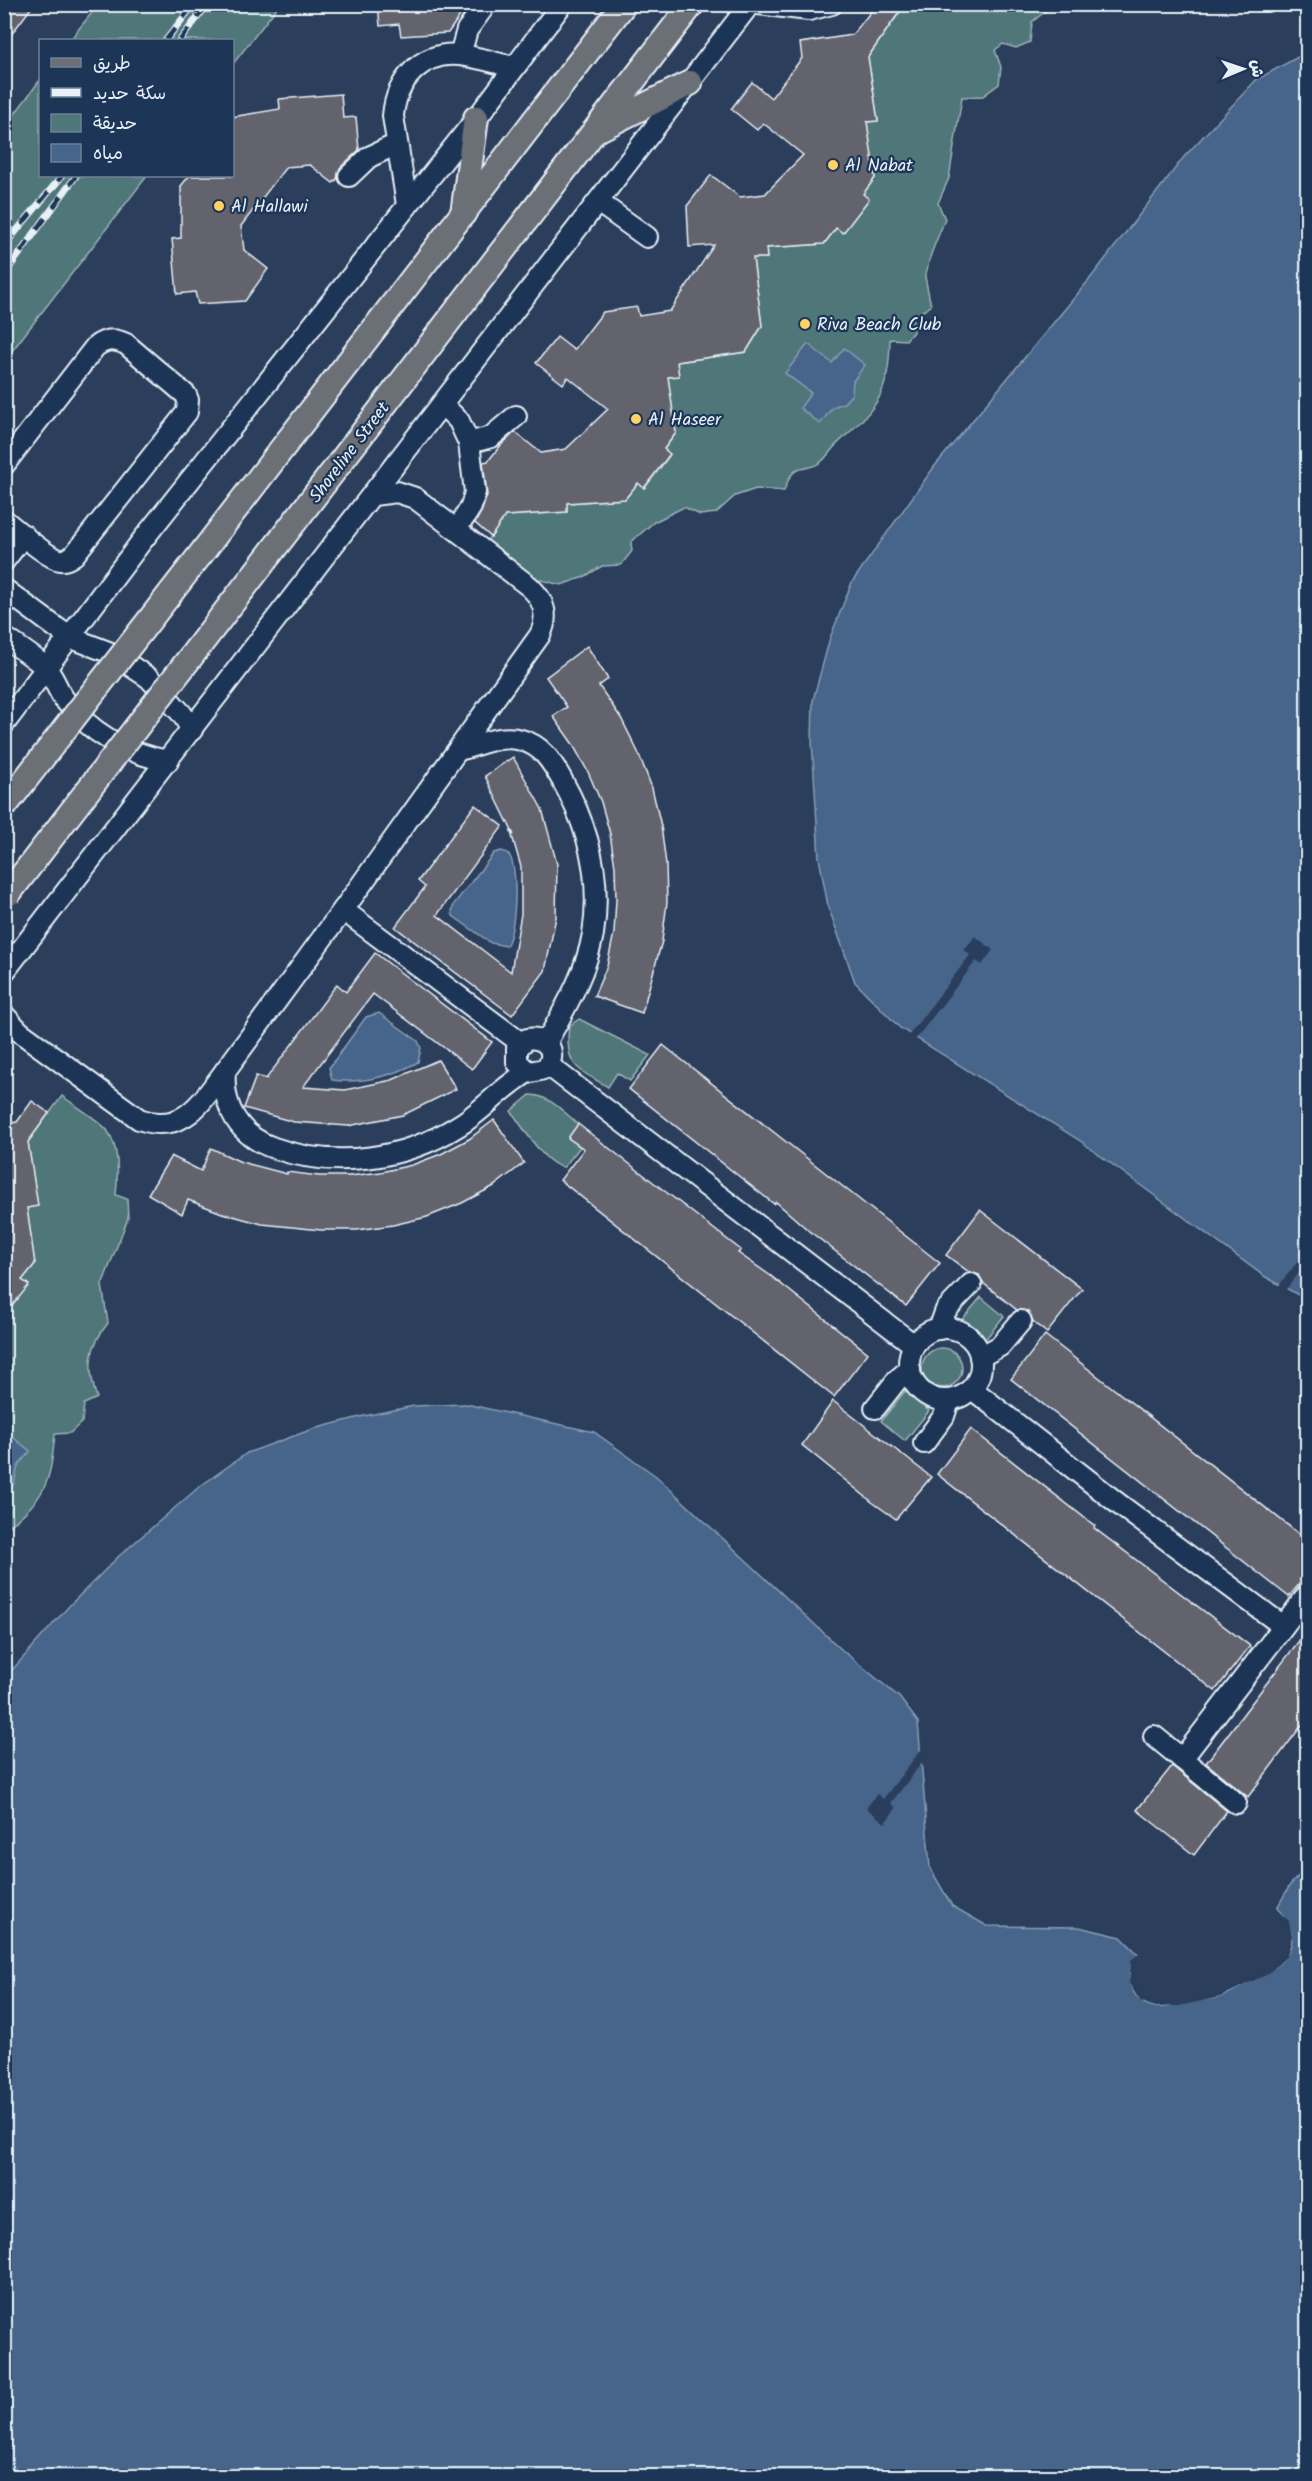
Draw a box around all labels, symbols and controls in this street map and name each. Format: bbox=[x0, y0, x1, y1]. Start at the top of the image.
legend bbox=[39, 39, 234, 177]
north arrow bbox=[1213, 39, 1273, 99]
text: طريق bbox=[93, 50, 131, 79]
text: ش bbox=[1244, 59, 1269, 78]
text: سكة حديد bbox=[93, 80, 166, 109]
text: حديقة bbox=[93, 110, 137, 139]
text: مياه bbox=[93, 140, 123, 169]
place label: Al Nabat bbox=[845, 152, 914, 181]
marker: Al Nabat bbox=[826, 158, 840, 172]
place label: Al Hallawi bbox=[231, 193, 308, 222]
marker: Al Hallawi bbox=[212, 199, 226, 213]
place label: Riva Beach Club bbox=[817, 311, 942, 340]
marker: Riva Beach Club bbox=[798, 317, 812, 331]
street label: Shoreline Street bbox=[302, 395, 399, 510]
place label: Al Haseer bbox=[648, 406, 722, 435]
marker: Al Haseer bbox=[629, 412, 643, 426]

